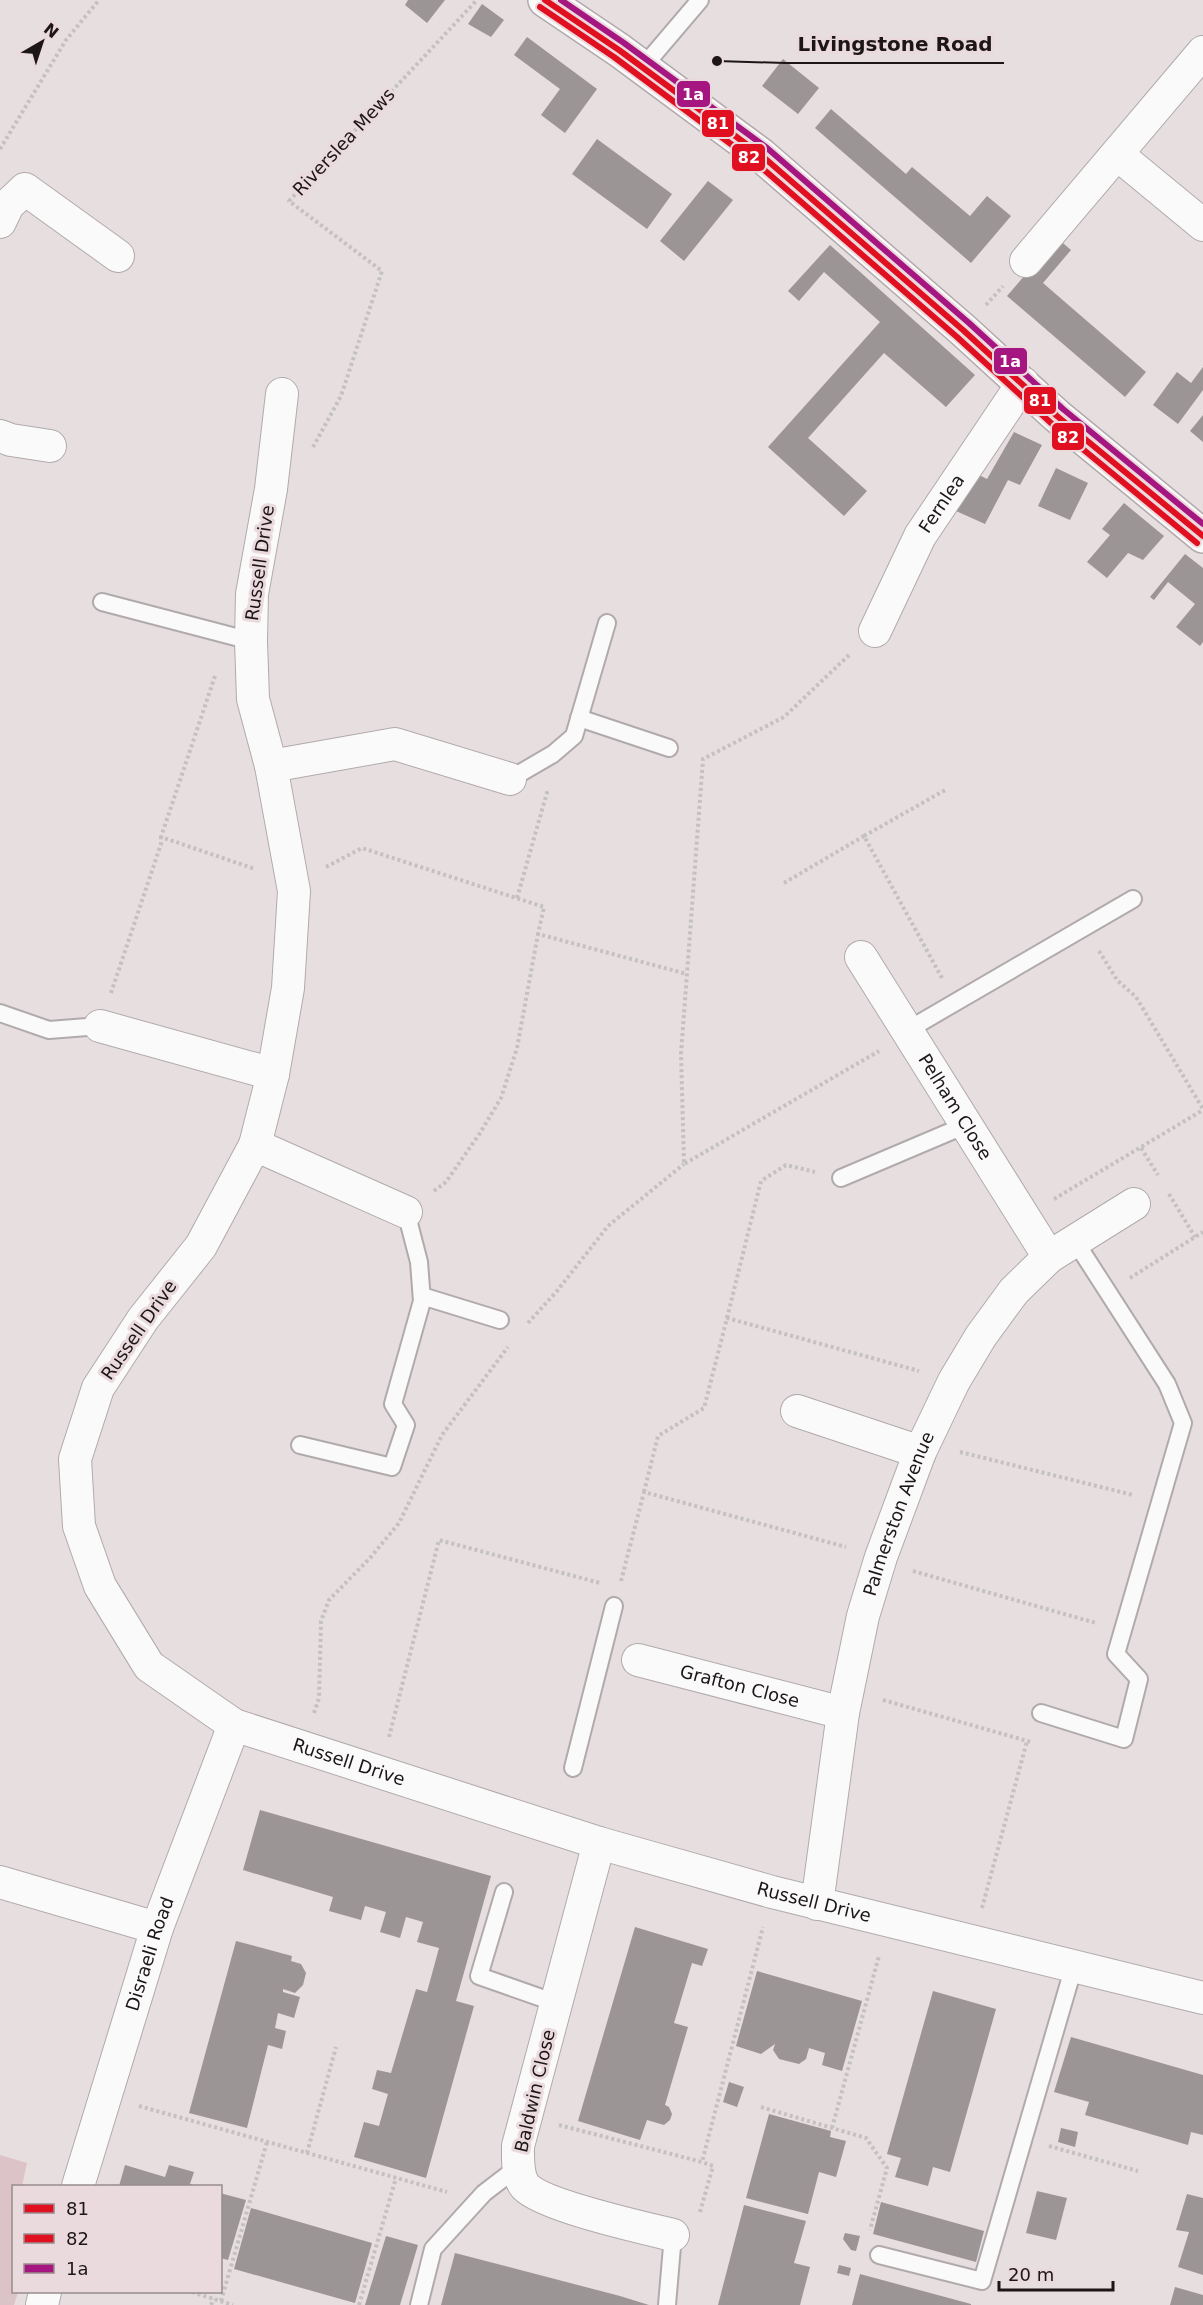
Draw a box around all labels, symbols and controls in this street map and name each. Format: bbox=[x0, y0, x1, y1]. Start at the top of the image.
north arrow bbox=[12, 12, 72, 72]
text: N bbox=[40, 19, 62, 42]
callout: Livingstone Road bbox=[785, 25, 1004, 63]
text: Livingstone Road bbox=[798, 32, 992, 56]
line badge: 1a bbox=[676, 80, 711, 108]
street label: Riverslea Mews bbox=[288, 83, 399, 200]
text: 1a bbox=[682, 85, 704, 104]
line badge: 81 bbox=[701, 109, 735, 138]
text: 81 bbox=[707, 114, 729, 133]
line badge: 82 bbox=[731, 143, 766, 172]
text: 82 bbox=[738, 148, 760, 167]
line badge: 1a bbox=[993, 347, 1028, 375]
text: 1a bbox=[999, 352, 1021, 371]
line badge: 81 bbox=[1023, 386, 1057, 415]
text: 81 bbox=[1029, 391, 1051, 410]
line badge: 82 bbox=[1051, 422, 1085, 451]
text: 82 bbox=[1057, 428, 1079, 447]
street label: Fernlea bbox=[914, 470, 968, 537]
street label: Russell Drive bbox=[241, 504, 278, 622]
street label: Pelham Close bbox=[914, 1050, 996, 1164]
street label: Russell Drive bbox=[97, 1276, 181, 1384]
street label: Palmerston Avenue bbox=[859, 1428, 938, 1598]
street label: Grafton Close bbox=[678, 1660, 802, 1711]
street label: Russell Drive bbox=[290, 1734, 408, 1790]
street label: Russell Drive bbox=[755, 1877, 873, 1926]
street label: Disraeli Road bbox=[121, 1894, 178, 2013]
street label: Baldwin Close bbox=[510, 2027, 559, 2154]
legend bbox=[12, 2185, 222, 2293]
text: 81 bbox=[66, 2198, 89, 2219]
text: 82 bbox=[66, 2228, 89, 2249]
scale bar bbox=[999, 2254, 1113, 2292]
text: 1a bbox=[66, 2258, 88, 2279]
text: 20 m bbox=[1008, 2264, 1054, 2285]

